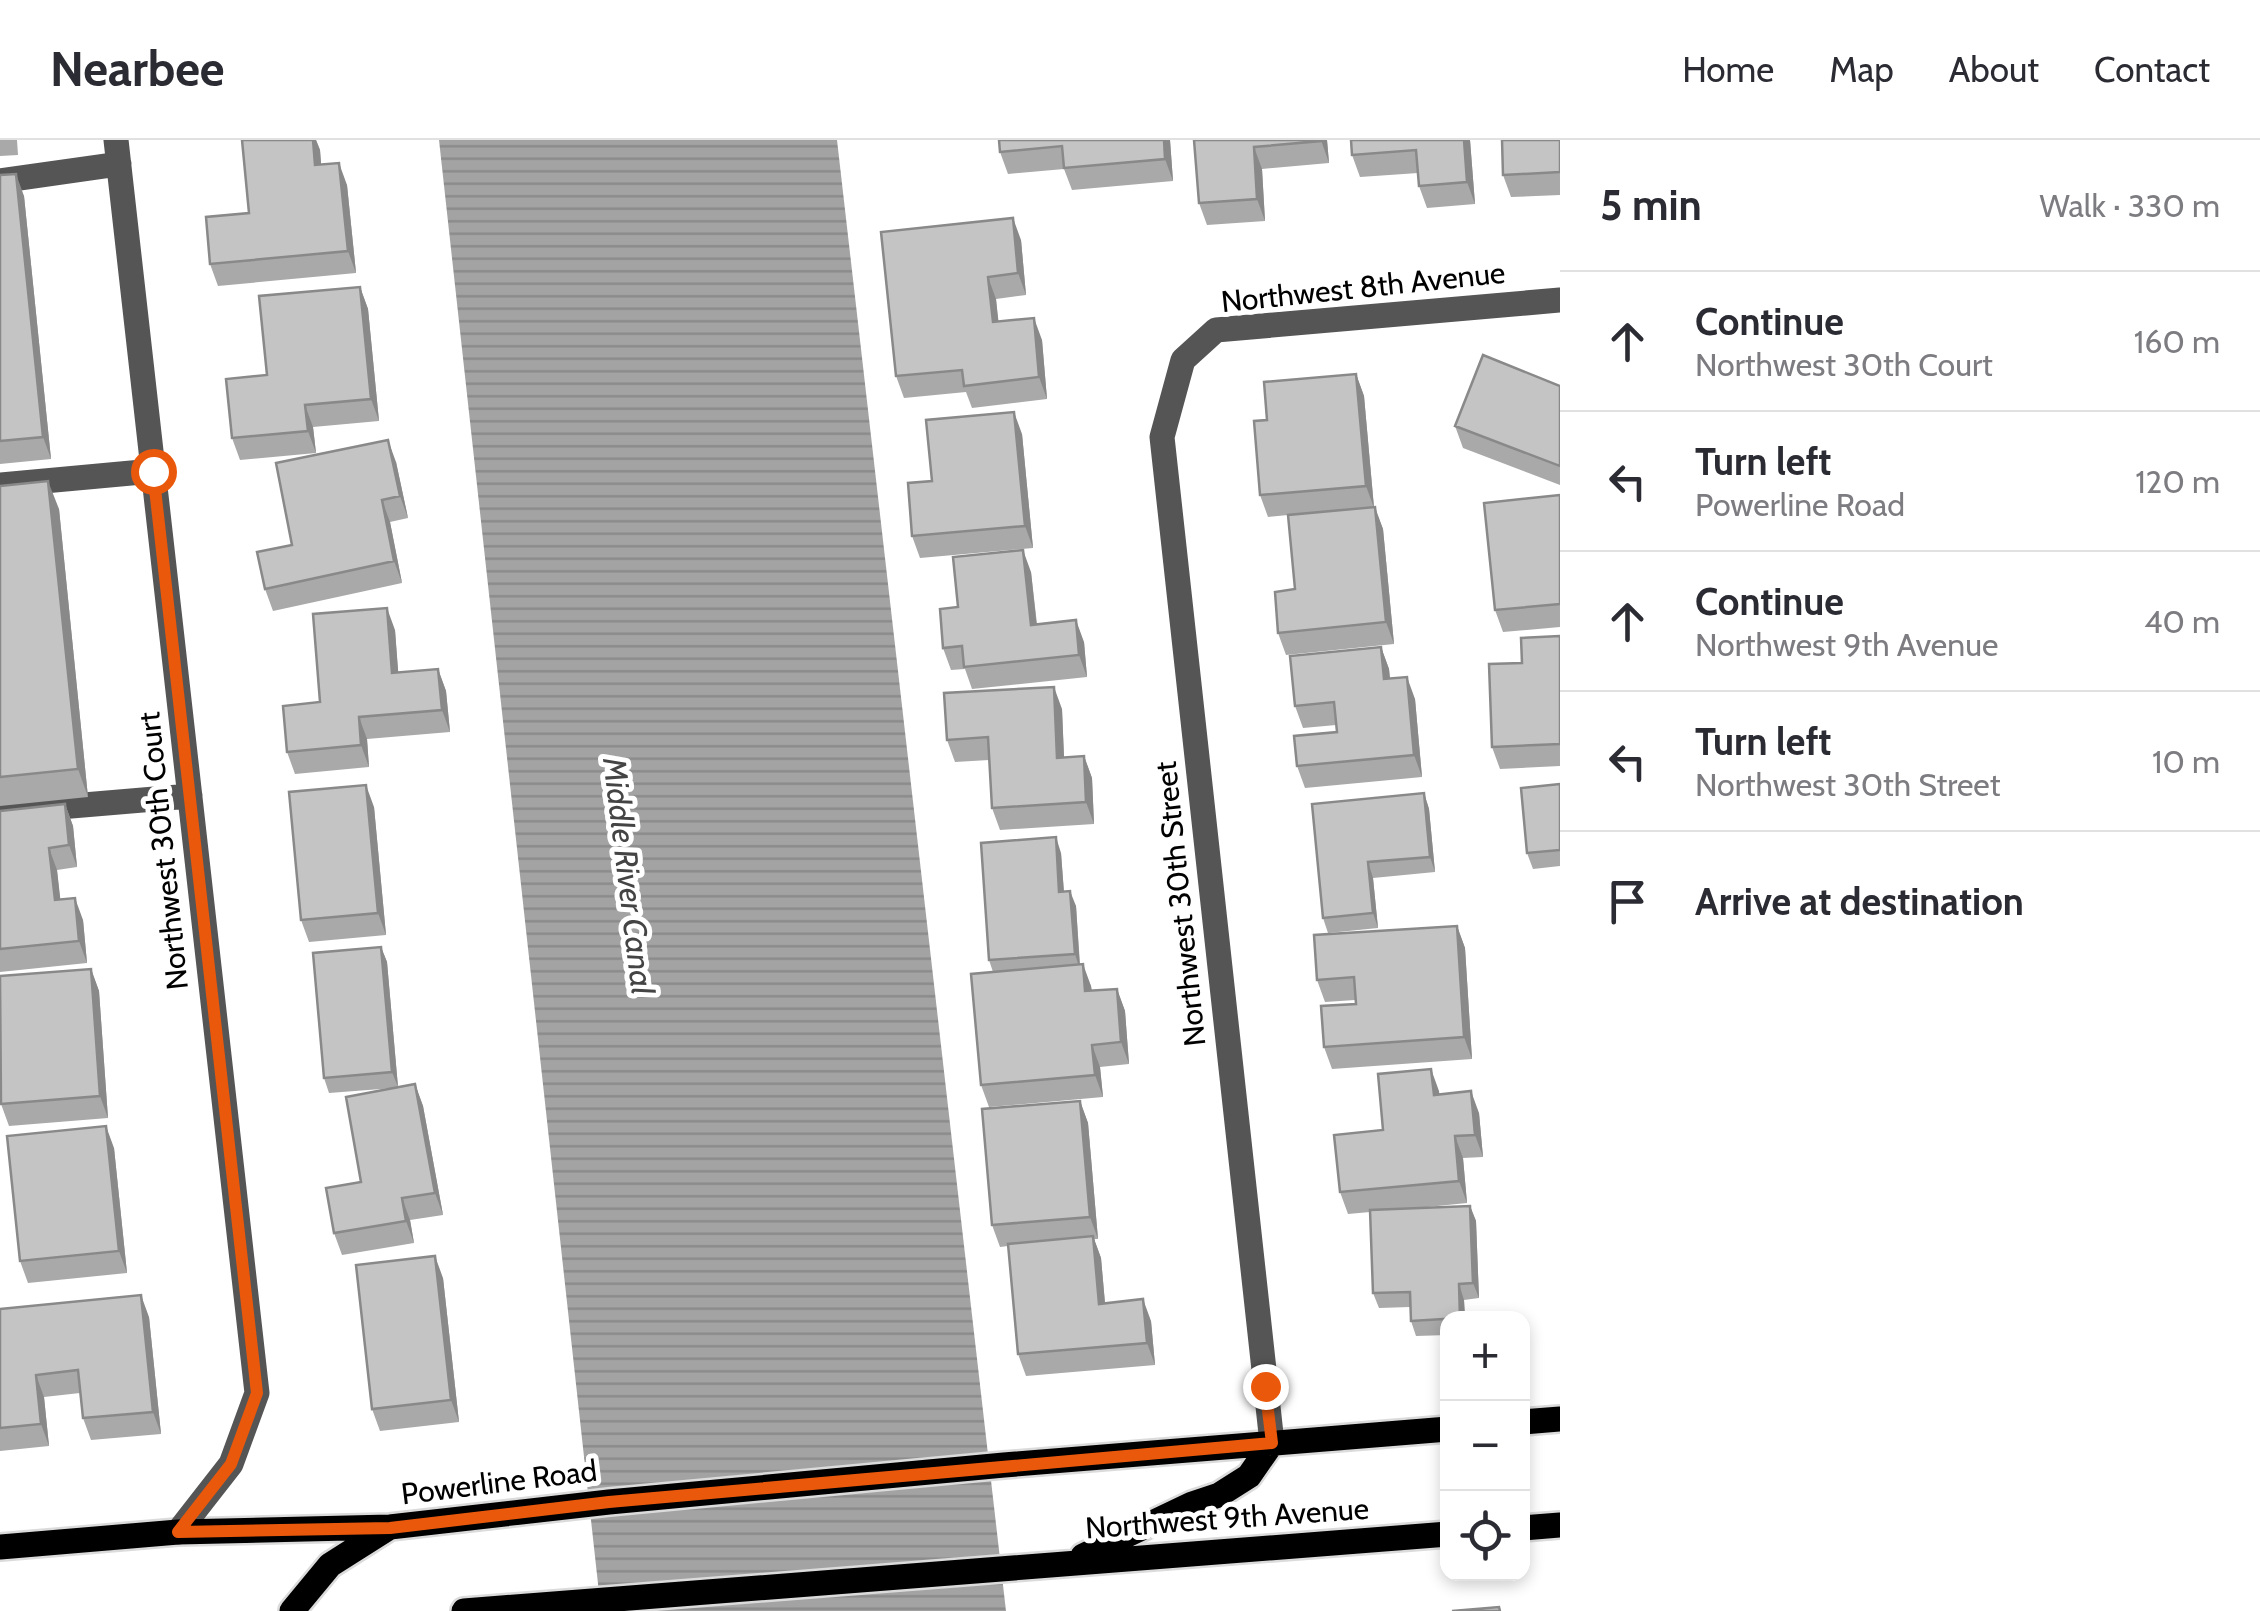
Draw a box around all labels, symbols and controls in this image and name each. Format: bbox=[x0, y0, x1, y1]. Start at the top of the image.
text: Nearbee bbox=[50, 40, 225, 98]
text: Home bbox=[1682, 48, 1774, 91]
text: Map bbox=[1829, 48, 1894, 91]
text: About bbox=[1949, 48, 2039, 91]
text: Contact bbox=[2094, 48, 2210, 91]
text: 5 min bbox=[1600, 179, 1702, 231]
text: Walk · 330 m bbox=[2040, 186, 2220, 225]
street label: Northwest 8th Avenue bbox=[1219, 254, 1507, 320]
text: Continue bbox=[1695, 298, 1844, 345]
icon: ahead bbox=[1600, 314, 1655, 369]
text: 160 m bbox=[2134, 322, 2220, 361]
text: Northwest 30th Court bbox=[1695, 345, 1993, 384]
text: Turn left bbox=[1695, 438, 1831, 485]
route start bbox=[131, 449, 177, 495]
icon: left bbox=[1600, 454, 1655, 509]
text: 120 m bbox=[2135, 462, 2220, 501]
text: Powerline Road bbox=[1695, 485, 1905, 524]
text: Continue bbox=[1695, 578, 1844, 625]
icon: ahead bbox=[1600, 594, 1655, 649]
text: 40 m bbox=[2144, 602, 2220, 641]
text: Northwest 9th Avenue bbox=[1695, 625, 1998, 664]
street label: Northwest 30th Court bbox=[130, 710, 196, 992]
text: Turn left bbox=[1695, 718, 1831, 765]
icon: left bbox=[1600, 734, 1655, 789]
text: 10 m bbox=[2152, 742, 2220, 781]
water label: Middle River Canal bbox=[595, 754, 663, 997]
street label: Northwest 30th Street bbox=[1147, 760, 1213, 1048]
text: Northwest 30th Street bbox=[1695, 765, 2001, 804]
icon: arrive bbox=[1600, 874, 1655, 929]
text: Arrive at destination bbox=[1695, 878, 2024, 925]
map controls bbox=[1440, 1311, 1530, 1581]
button: + bbox=[1440, 1311, 1530, 1401]
route end bbox=[1243, 1364, 1289, 1410]
button: − bbox=[1440, 1401, 1530, 1491]
street label: Powerline Road bbox=[399, 1452, 599, 1512]
street label: Northwest 9th Avenue bbox=[1084, 1490, 1370, 1546]
button: locate bbox=[1440, 1491, 1530, 1581]

